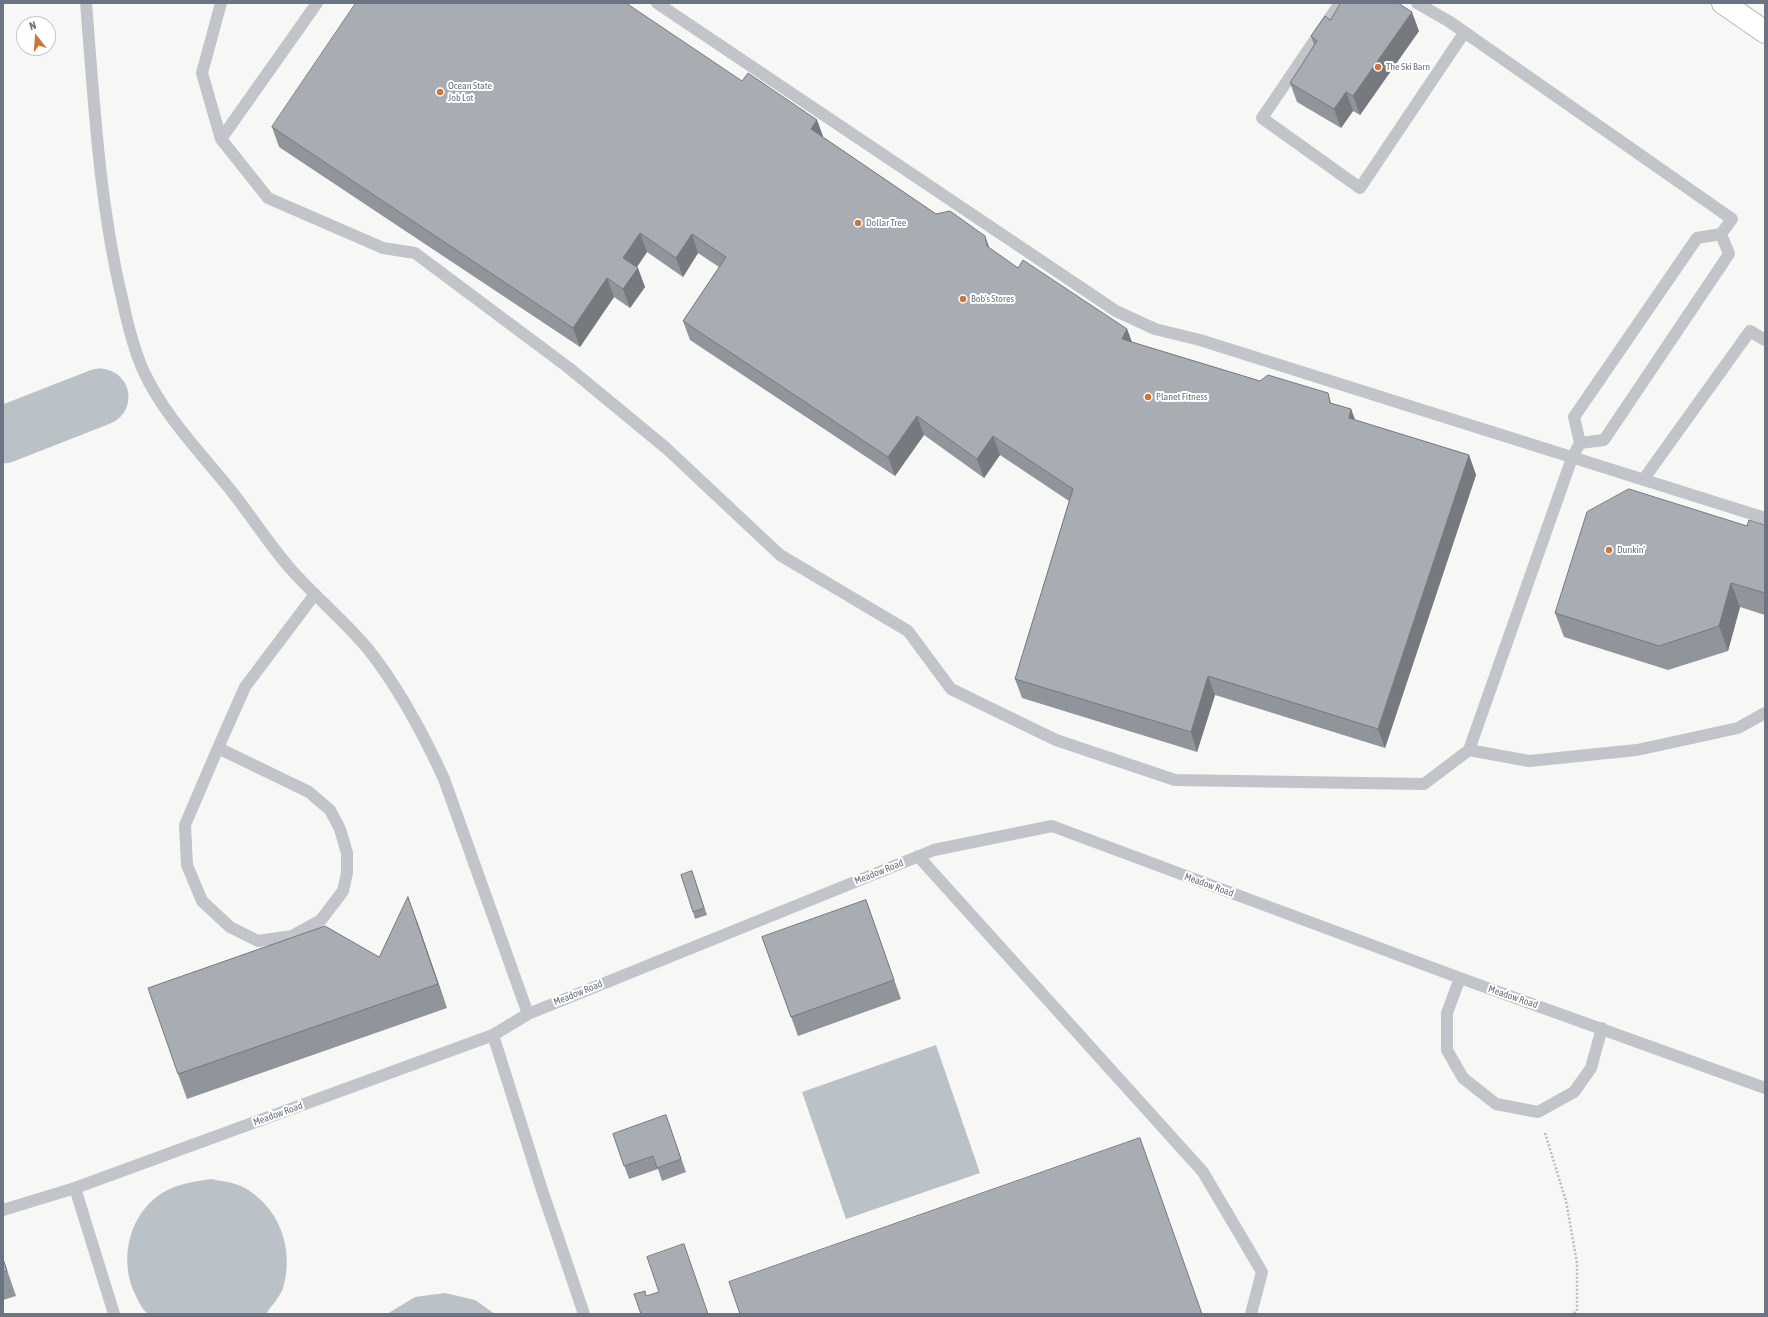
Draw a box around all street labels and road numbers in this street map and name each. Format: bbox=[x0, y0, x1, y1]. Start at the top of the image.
street label: Meadow Road bbox=[853, 857, 905, 887]
street label: Meadow Road bbox=[1183, 871, 1235, 899]
street label: Meadow Road bbox=[552, 978, 604, 1008]
street label: Meadow Road bbox=[1487, 983, 1539, 1011]
street label: Meadow Road bbox=[252, 1100, 304, 1128]

